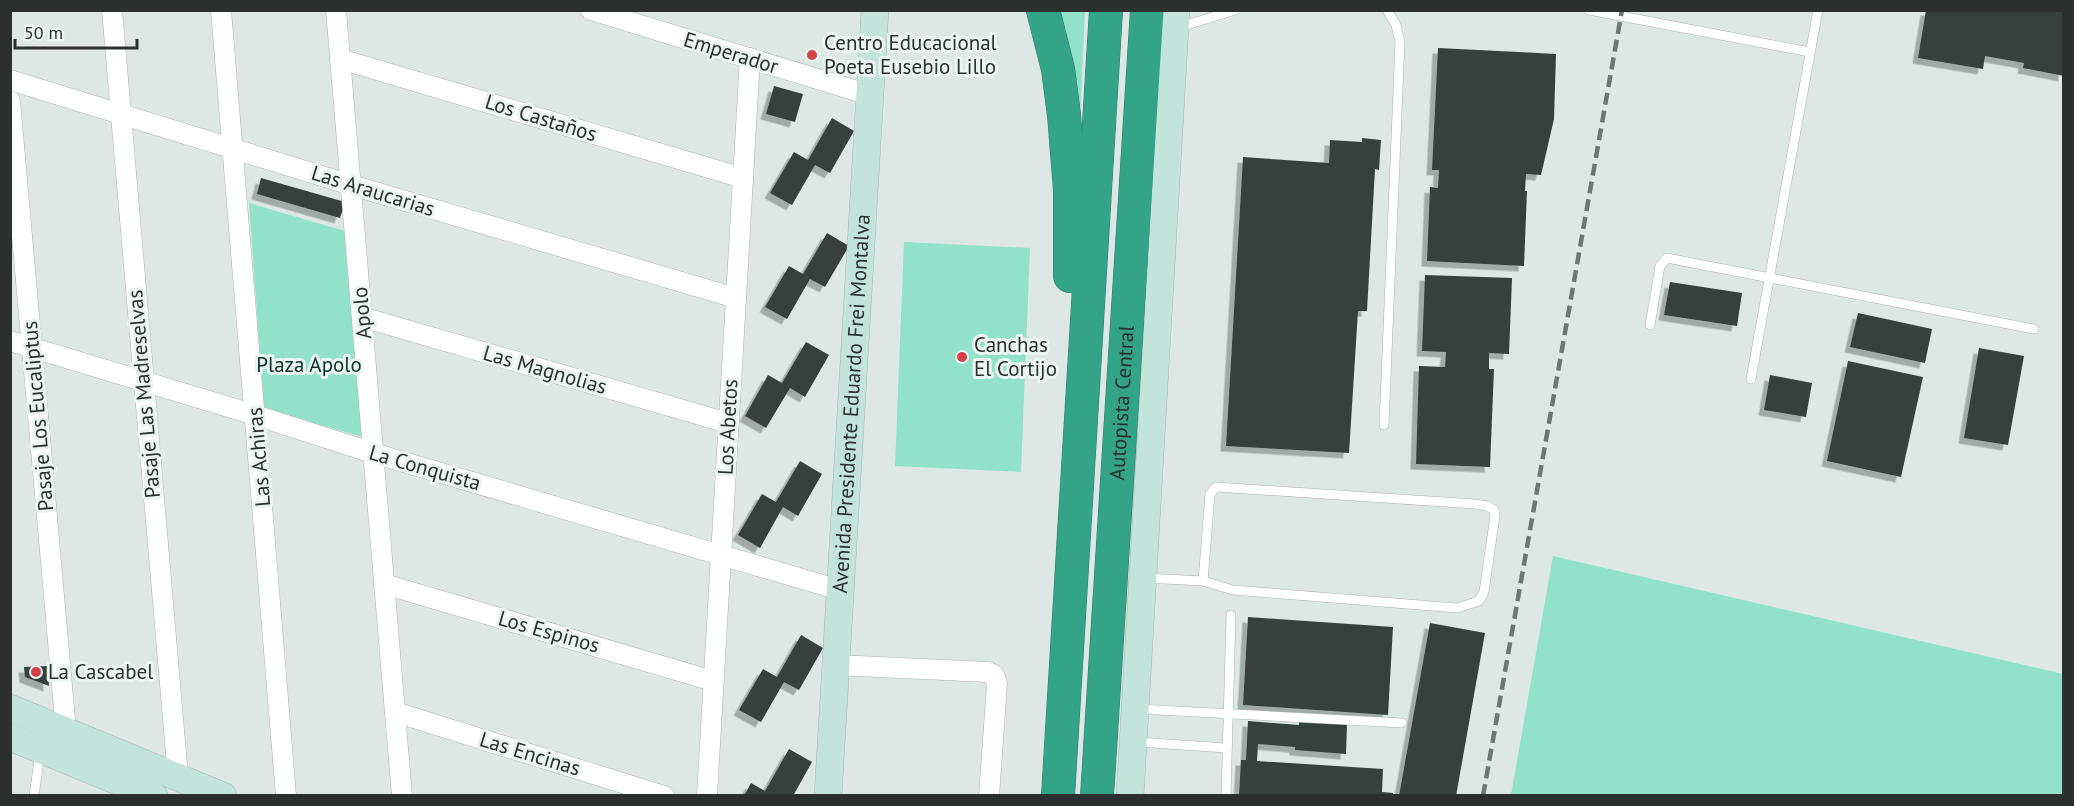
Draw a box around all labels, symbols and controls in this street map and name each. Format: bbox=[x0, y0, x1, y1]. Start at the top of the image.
scale bar bbox=[15, 12, 136, 50]
text: 50 m bbox=[24, 21, 63, 44]
street label: Emperador bbox=[681, 25, 782, 80]
place label: Centro Educacional Poeta Eusebio Lillo bbox=[824, 29, 997, 80]
marker: Centro Educacional Poeta Eusebio Lillo bbox=[805, 48, 819, 62]
street label: Los Castaños bbox=[482, 88, 600, 147]
street label: Las Araucarias bbox=[308, 159, 438, 222]
street label: Avenida Presidente Eduardo Frei Montalva bbox=[826, 213, 876, 594]
street label: Apolo bbox=[346, 286, 377, 340]
street label: Pasaje Las Madreselvas bbox=[121, 289, 166, 499]
street label: Pasaje Los Eucaliptus bbox=[16, 320, 59, 512]
street label: Autopista Central bbox=[1103, 325, 1140, 481]
place label: Canchas El Cortijo bbox=[974, 331, 1057, 382]
street label: Las Magnolias bbox=[480, 339, 610, 400]
marker: Canchas El Cortijo bbox=[955, 350, 969, 364]
park label: Plaza Apolo bbox=[256, 351, 362, 378]
street label: Los Abetos bbox=[712, 378, 743, 476]
street label: Las Achiras bbox=[241, 406, 276, 508]
street label: La Conquista bbox=[366, 439, 484, 496]
street label: Los Espinos bbox=[495, 604, 603, 659]
place label: La Cascabel bbox=[48, 658, 153, 685]
marker: La Cascabel bbox=[29, 665, 43, 679]
street label: Las Encinas bbox=[477, 725, 584, 782]

